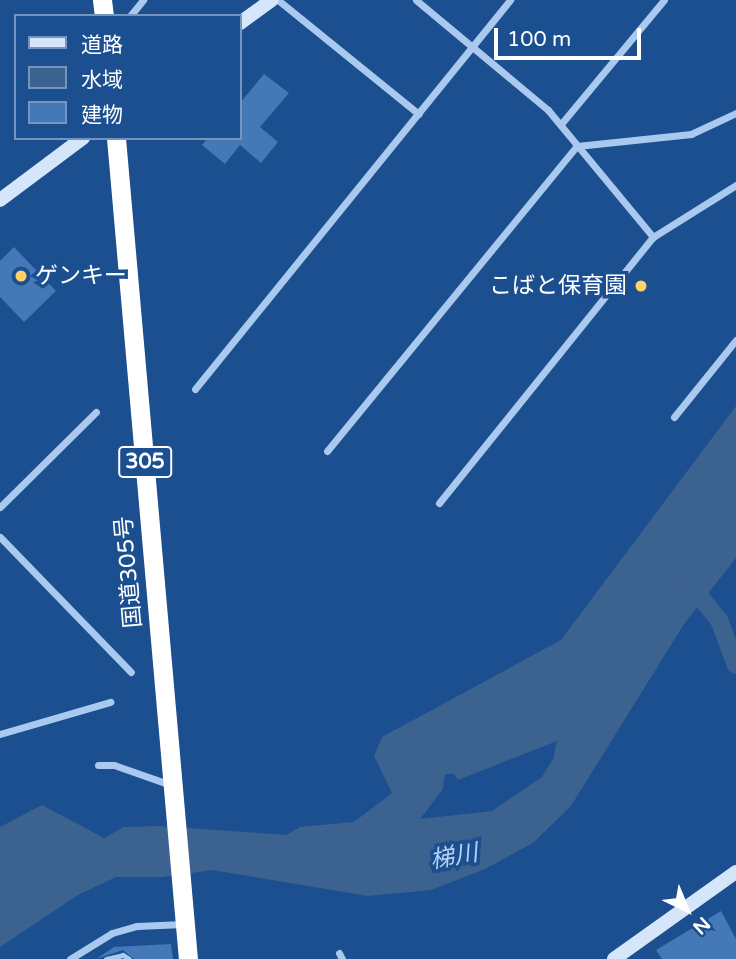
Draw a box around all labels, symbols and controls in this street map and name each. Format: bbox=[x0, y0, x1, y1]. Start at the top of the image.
legend bbox=[14, 14, 242, 140]
scale bar bbox=[498, 14, 645, 58]
text: 100 m bbox=[507, 27, 571, 52]
text: 道路 bbox=[81, 33, 123, 58]
text: 水域 bbox=[81, 68, 123, 93]
text: 建物 bbox=[81, 103, 123, 128]
place label: ゲンキー bbox=[35, 262, 127, 290]
marker: ゲンキー bbox=[13, 268, 29, 284]
place label: こばと保育園 bbox=[489, 272, 627, 300]
marker: こばと保育園 bbox=[633, 278, 649, 294]
road number: 305 bbox=[117, 444, 173, 480]
street label: 国道305号 bbox=[110, 515, 148, 629]
water label: 梯川 bbox=[428, 839, 480, 875]
north arrow bbox=[652, 875, 722, 945]
text: N bbox=[688, 912, 714, 939]

